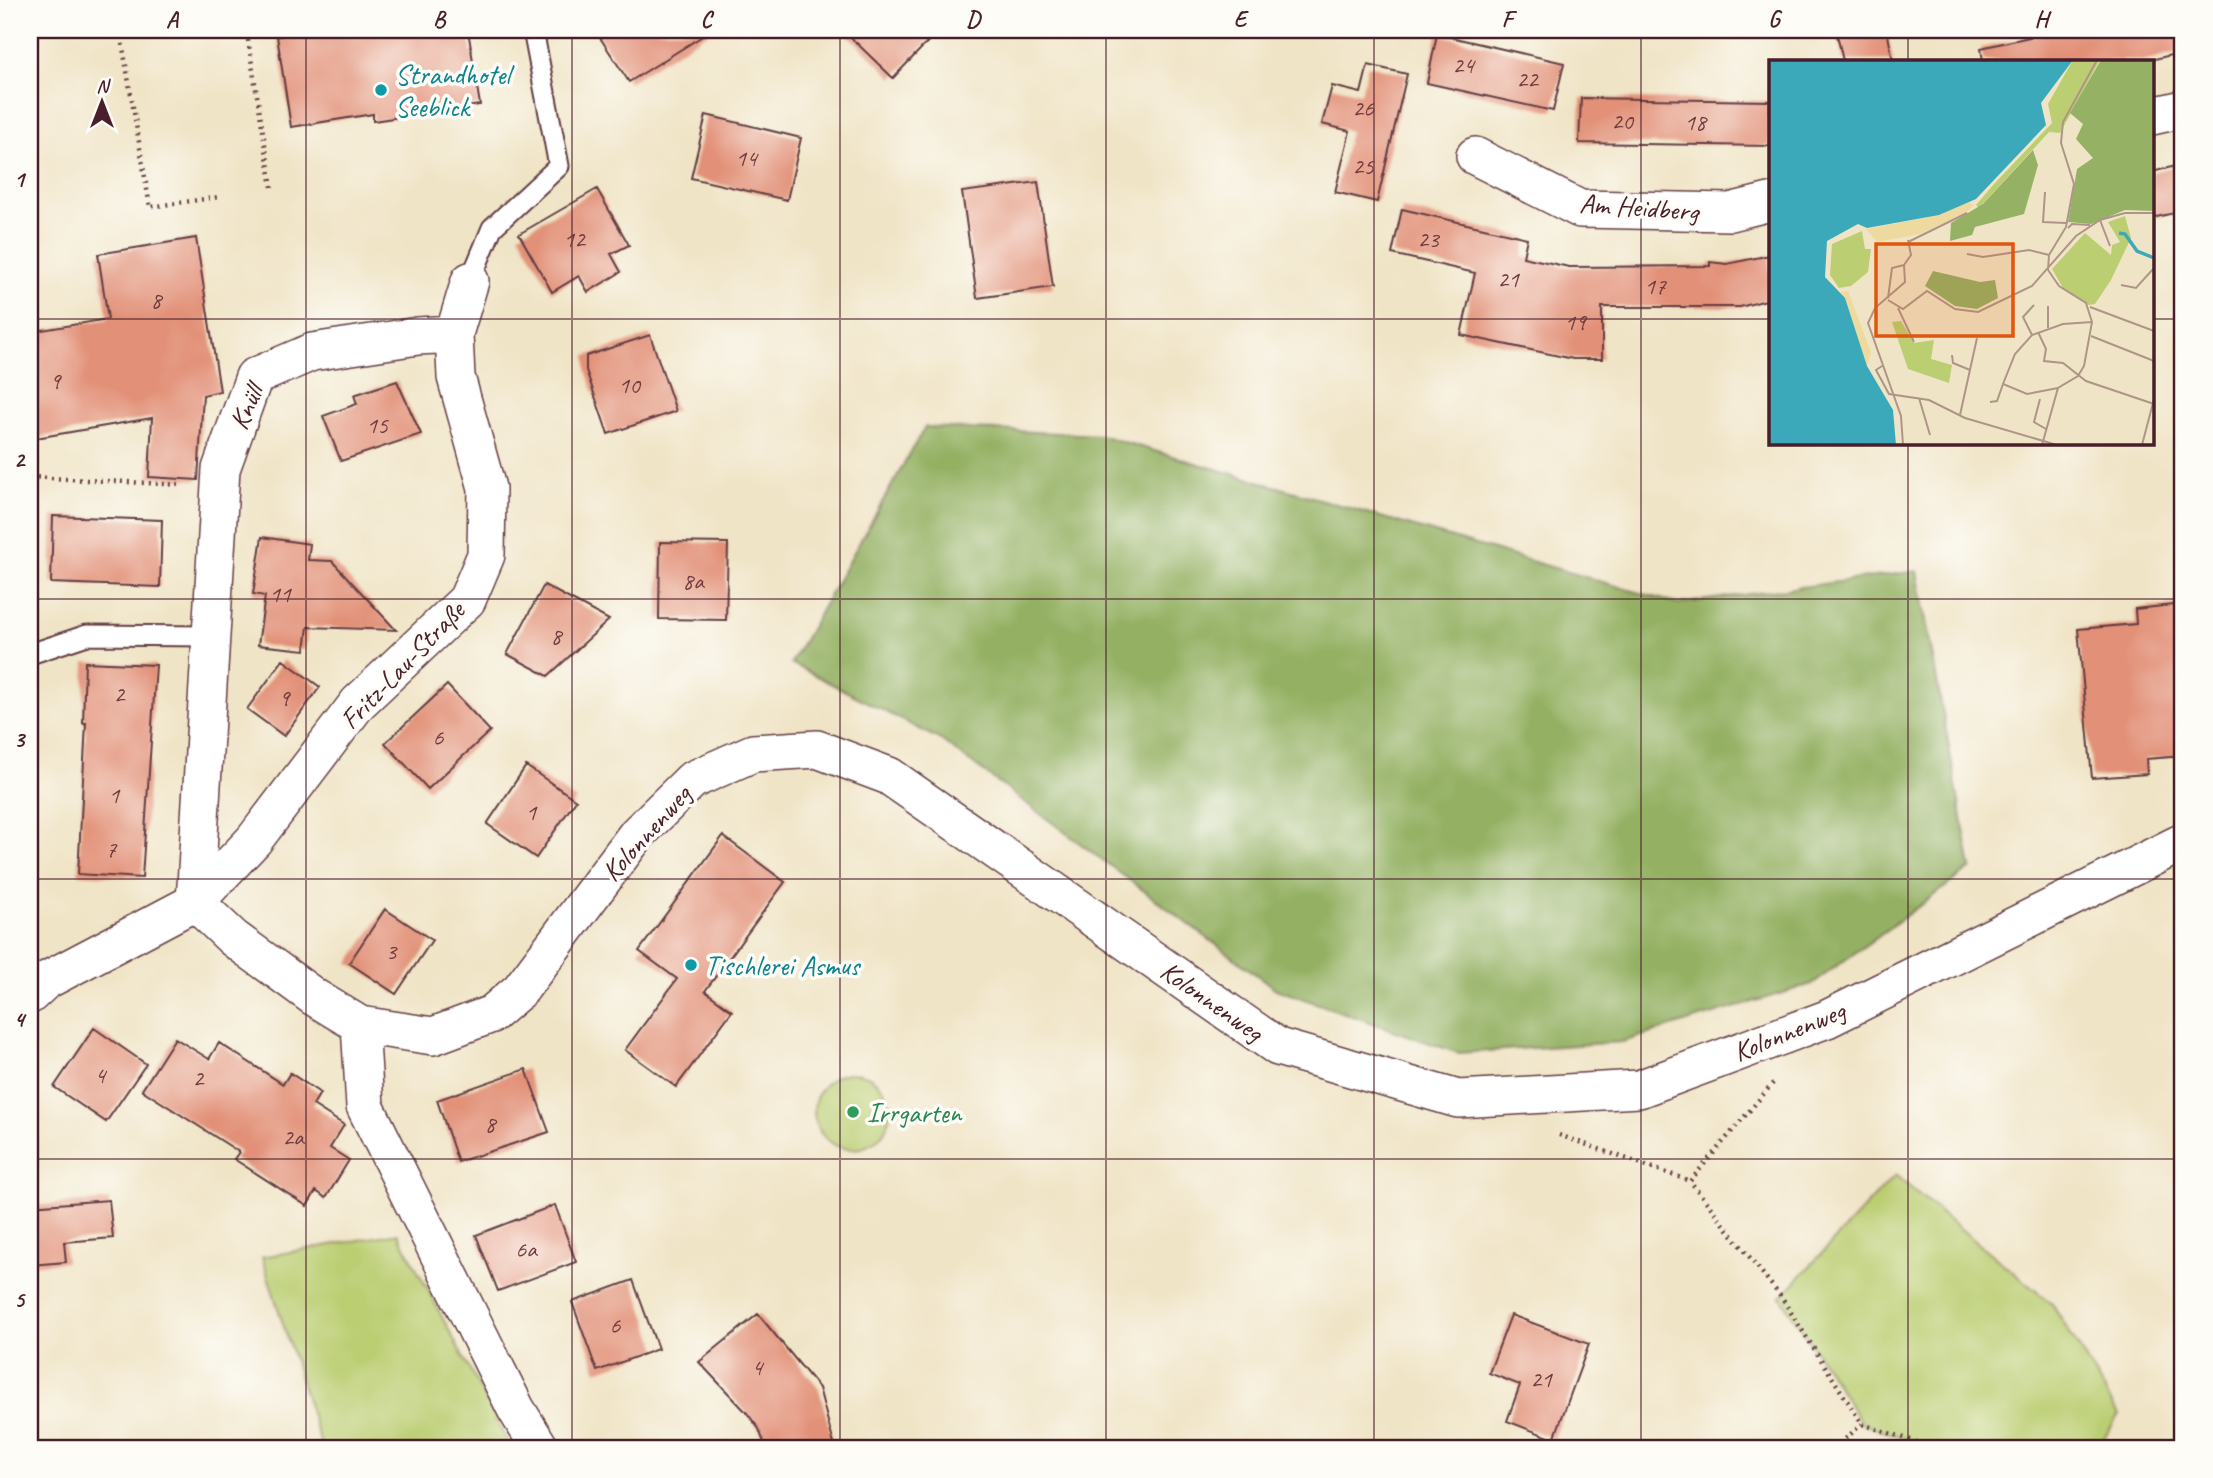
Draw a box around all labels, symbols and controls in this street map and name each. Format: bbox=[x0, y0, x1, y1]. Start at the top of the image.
text: A bbox=[166, 5, 180, 34]
text: B bbox=[433, 5, 447, 34]
text: C bbox=[701, 5, 715, 34]
text: D bbox=[966, 5, 982, 34]
text: E bbox=[1234, 5, 1250, 34]
text: F bbox=[1502, 5, 1518, 34]
text: G bbox=[1768, 5, 1783, 34]
text: H bbox=[2034, 5, 2052, 34]
house number: 24 bbox=[1452, 50, 1476, 80]
place label: Strandhotel Seeblick bbox=[395, 57, 515, 124]
inset map bbox=[1769, 60, 2154, 444]
house number: 22 bbox=[1516, 64, 1540, 94]
north arrow bbox=[66, 66, 136, 136]
text: N bbox=[96, 74, 111, 98]
marker: Strandhotel Seeblick bbox=[373, 82, 389, 98]
house number: 26 bbox=[1352, 93, 1375, 123]
house number: 20 bbox=[1611, 106, 1635, 136]
house number: 18 bbox=[1684, 107, 1708, 137]
house number: 14 bbox=[735, 143, 759, 173]
house number: 25 bbox=[1352, 151, 1375, 181]
text: 1 bbox=[14, 165, 27, 194]
street label: Am Heidberg bbox=[1578, 185, 1702, 229]
house number: 12 bbox=[563, 224, 587, 254]
house number: 23 bbox=[1417, 224, 1441, 254]
house number: 21 bbox=[1497, 264, 1520, 294]
house number: 17 bbox=[1644, 271, 1667, 301]
house number: 8 bbox=[151, 285, 164, 315]
house number: 19 bbox=[1564, 307, 1588, 337]
house number: 9 bbox=[50, 366, 63, 396]
house number: 10 bbox=[618, 370, 642, 400]
street label: Knüll bbox=[221, 374, 273, 435]
house number: 15 bbox=[366, 410, 389, 440]
text: 2 bbox=[14, 445, 27, 474]
house number: 8a bbox=[682, 566, 705, 596]
house number: 11 bbox=[269, 579, 292, 609]
street label: Fritz-Lau-Straße bbox=[332, 592, 473, 736]
house number: 8 bbox=[551, 621, 564, 651]
house number: 2 bbox=[114, 679, 127, 709]
house number: 9 bbox=[279, 683, 292, 713]
house number: 6 bbox=[433, 722, 445, 752]
text: 3 bbox=[14, 725, 27, 754]
street label: Kolonnenweg bbox=[594, 776, 700, 888]
house number: 1 bbox=[109, 780, 121, 810]
house number: 1 bbox=[526, 797, 538, 827]
house number: 7 bbox=[106, 834, 118, 864]
house number: 3 bbox=[386, 936, 399, 966]
place label: Tischlerei Asmus bbox=[705, 948, 862, 983]
street label: Kolonnenweg bbox=[1154, 953, 1272, 1050]
marker: Tischlerei Asmus bbox=[683, 957, 699, 973]
street label: Kolonnenweg bbox=[1728, 992, 1852, 1069]
text: 4 bbox=[14, 1005, 27, 1034]
house number: 4 bbox=[95, 1060, 108, 1090]
house number: 2 bbox=[193, 1063, 206, 1093]
place label: Irrgarten bbox=[867, 1095, 963, 1130]
marker: Irrgarten bbox=[845, 1104, 861, 1120]
house number: 8 bbox=[485, 1109, 498, 1139]
house number: 2a bbox=[282, 1122, 305, 1152]
house number: 6a bbox=[515, 1234, 538, 1264]
text: 5 bbox=[14, 1285, 26, 1314]
house number: 6 bbox=[610, 1310, 622, 1340]
house number: 4 bbox=[752, 1352, 765, 1382]
house number: 21 bbox=[1530, 1364, 1553, 1394]

